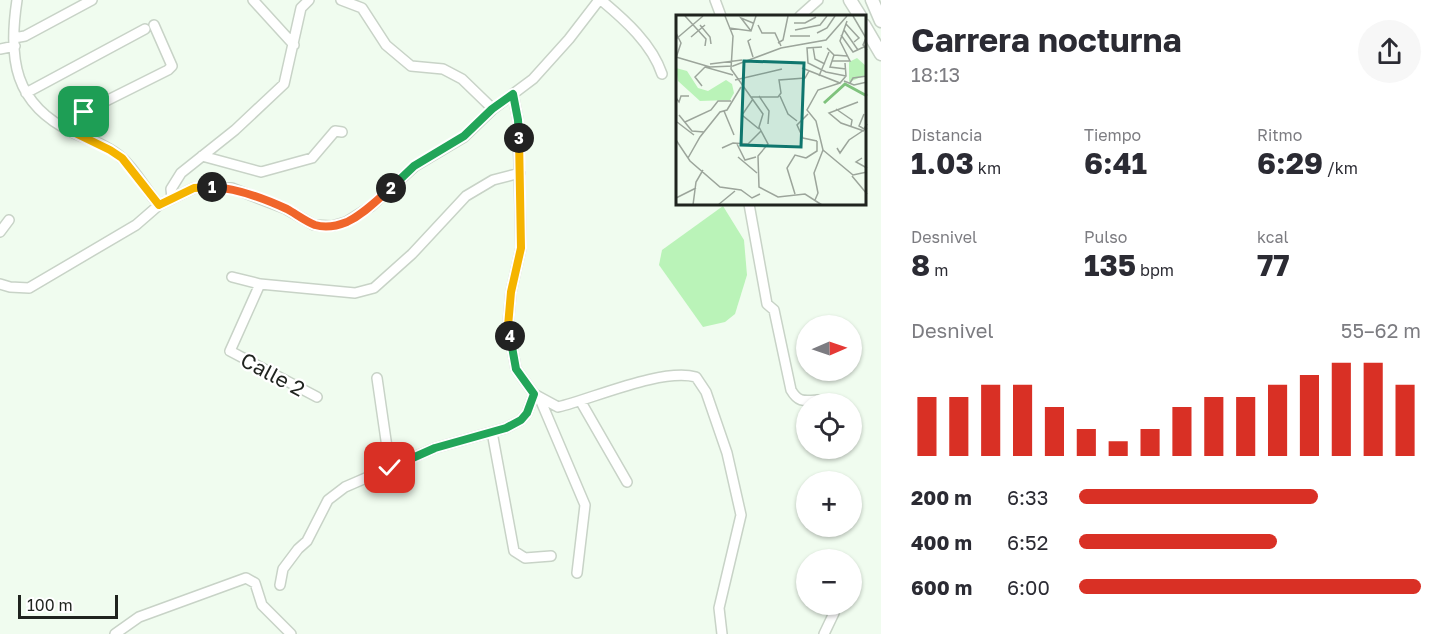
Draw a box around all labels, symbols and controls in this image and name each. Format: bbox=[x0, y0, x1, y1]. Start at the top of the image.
inset map bbox=[676, 15, 866, 206]
text: Carrera nocturna bbox=[911, 20, 1182, 59]
button: share bbox=[1358, 20, 1421, 83]
text: 18:13 bbox=[911, 62, 960, 86]
pin bbox=[58, 86, 109, 137]
icon: arrive bbox=[67, 95, 100, 128]
pin: 3 bbox=[504, 123, 534, 153]
text: Distancia bbox=[911, 125, 982, 145]
text: Tiempo bbox=[1084, 125, 1141, 145]
text: Ritmo bbox=[1257, 125, 1302, 145]
text: 3 bbox=[514, 128, 524, 148]
text: 1.03 bbox=[911, 145, 974, 181]
text: 6:41 bbox=[1084, 145, 1147, 181]
text: 6:29 bbox=[1257, 145, 1323, 181]
text: km bbox=[974, 158, 1001, 178]
text: /km bbox=[1323, 158, 1358, 178]
pin: 1 bbox=[197, 172, 227, 202]
pin: 2 bbox=[376, 173, 406, 203]
text: 1 bbox=[208, 177, 216, 197]
text: 2 bbox=[386, 178, 396, 198]
text: Desnivel bbox=[911, 227, 977, 247]
text: Pulso bbox=[1084, 227, 1127, 247]
text: kcal bbox=[1257, 227, 1289, 247]
text: 8 bbox=[911, 247, 930, 283]
text: 135 bbox=[1084, 247, 1136, 283]
text: 77 bbox=[1257, 247, 1290, 283]
text: m bbox=[930, 260, 948, 280]
text: bpm bbox=[1136, 260, 1174, 280]
north arrow bbox=[796, 315, 862, 381]
map controls bbox=[796, 315, 862, 615]
text: Desnivel bbox=[911, 318, 994, 342]
text: 55–62 m bbox=[1341, 318, 1421, 342]
pin: 4 bbox=[495, 321, 525, 351]
text: 4 bbox=[505, 326, 515, 346]
street label: Calle 2 bbox=[236, 346, 310, 402]
button: locate bbox=[796, 393, 862, 459]
pin bbox=[364, 442, 415, 493]
icon: check bbox=[373, 451, 406, 484]
button: + bbox=[796, 471, 862, 537]
text: 200 m bbox=[911, 485, 972, 509]
text: 6:33 bbox=[1007, 485, 1049, 509]
text: 400 m bbox=[911, 530, 972, 554]
text: 6:52 bbox=[1007, 530, 1048, 554]
button: − bbox=[796, 549, 862, 615]
text: 600 m bbox=[911, 575, 972, 599]
text: 6:00 bbox=[1007, 575, 1050, 599]
scale bar bbox=[18, 592, 118, 620]
text: 100 m bbox=[27, 595, 73, 615]

